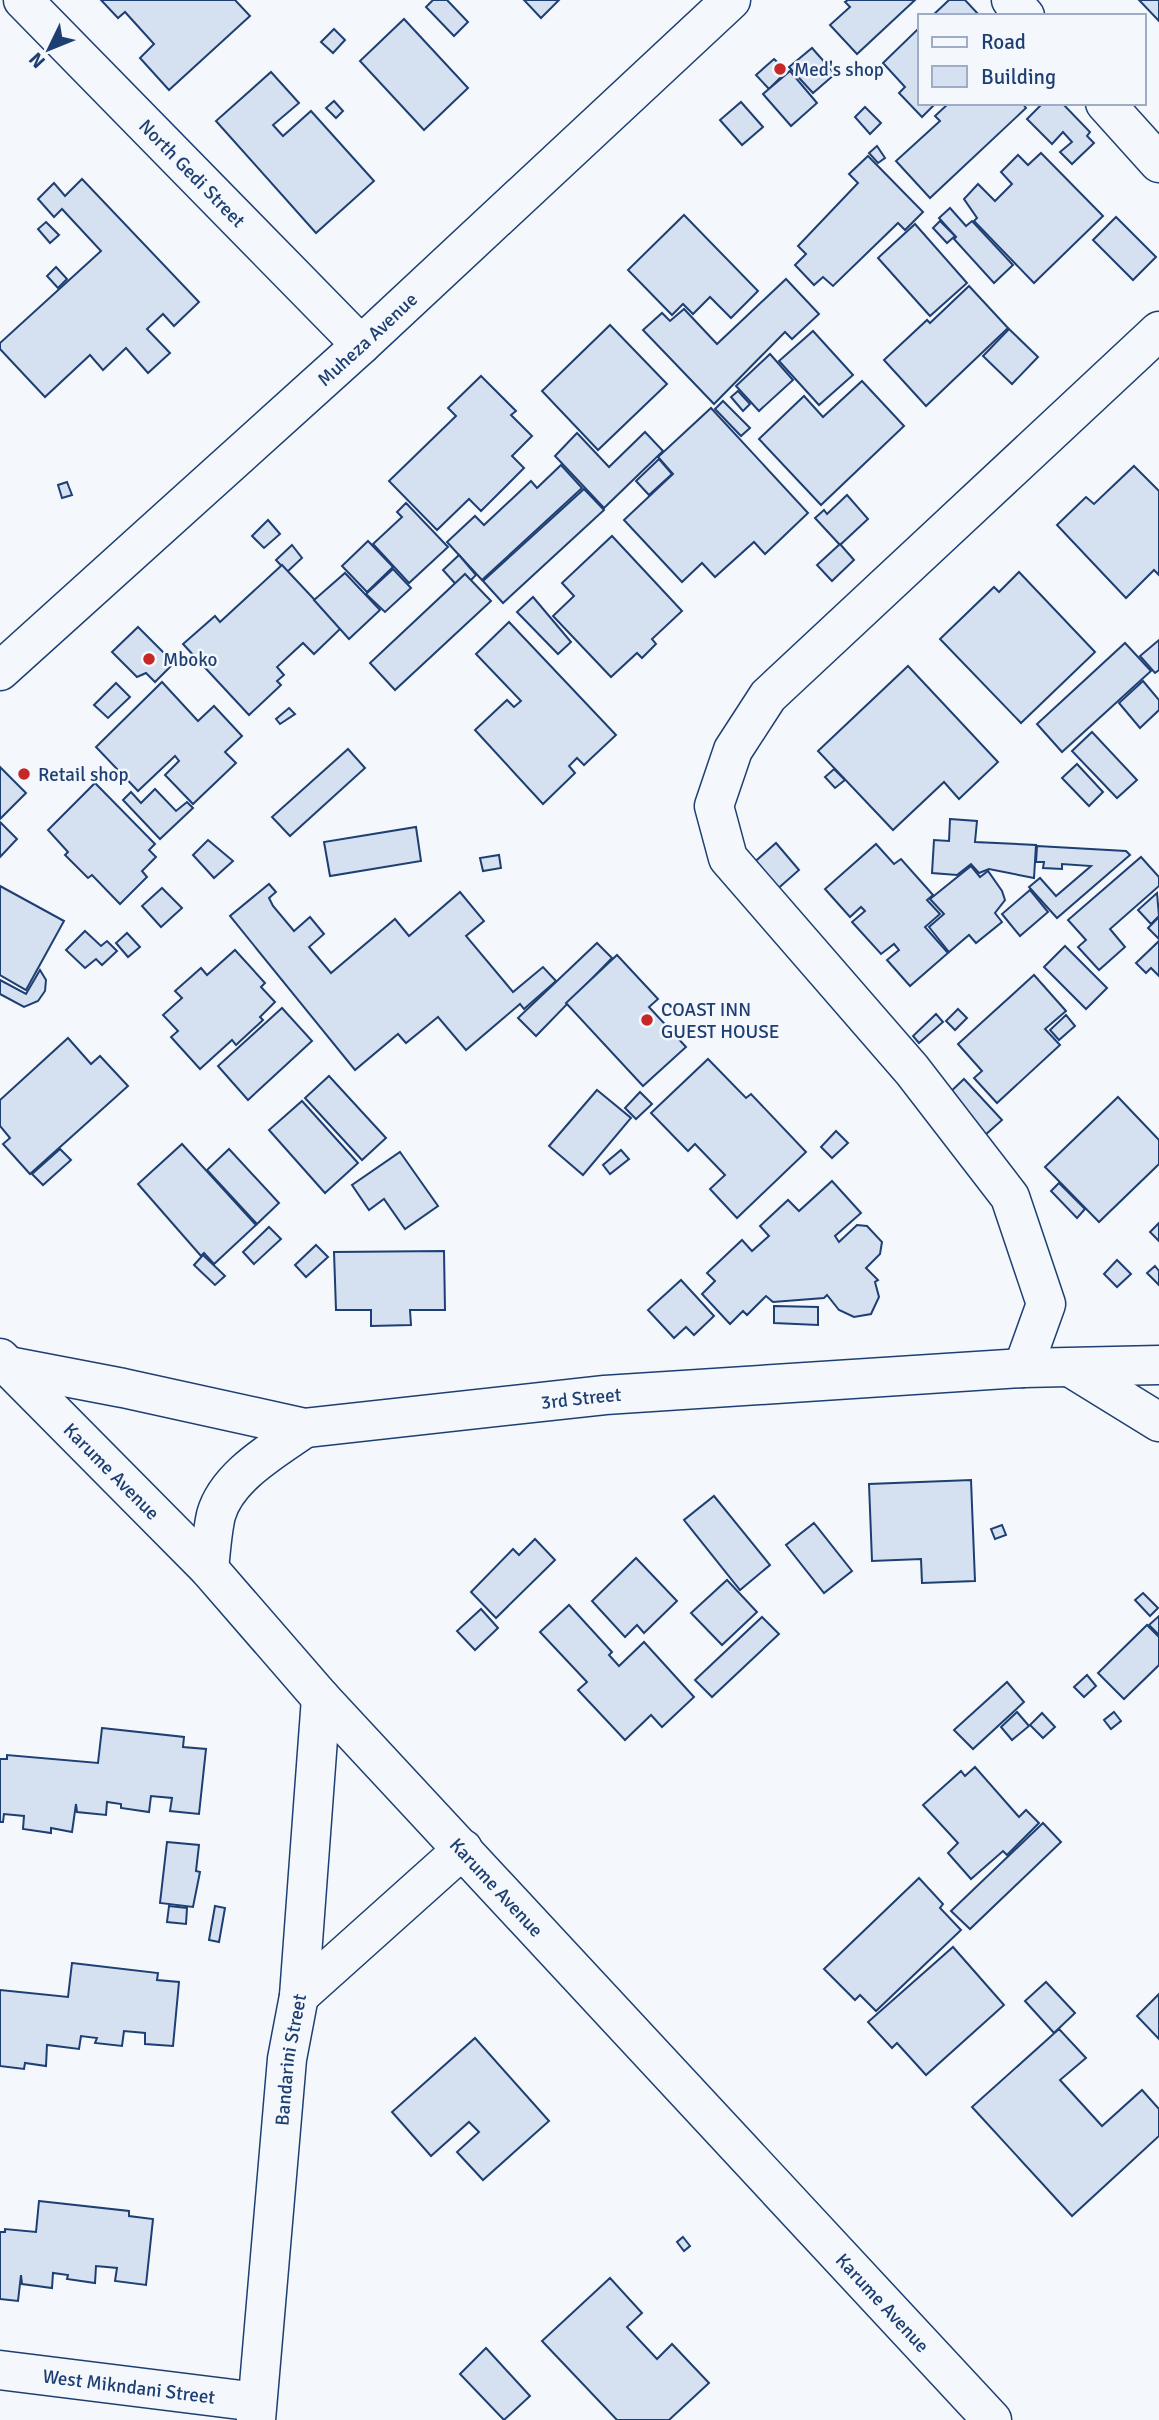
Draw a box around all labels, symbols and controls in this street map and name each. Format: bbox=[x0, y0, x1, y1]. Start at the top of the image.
north arrow bbox=[14, 14, 84, 84]
legend bbox=[918, 14, 1145, 105]
text: Road bbox=[981, 29, 1026, 55]
text: N bbox=[24, 47, 51, 73]
place label: Med's shop bbox=[794, 58, 884, 82]
marker: Med's shop bbox=[772, 61, 788, 77]
text: Building bbox=[981, 64, 1056, 90]
street label: North Gedi Street bbox=[133, 114, 250, 233]
street label: Muheza Avenue bbox=[313, 288, 423, 392]
place label: Mboko bbox=[163, 648, 217, 672]
marker: Mboko bbox=[141, 651, 157, 667]
place label: Retail shop bbox=[38, 763, 129, 787]
marker: Retail shop bbox=[16, 766, 32, 782]
place label: COAST INN GUEST HOUSE bbox=[661, 998, 780, 1044]
marker: COAST INN GUEST HOUSE bbox=[639, 1012, 655, 1028]
street label: 3rd Street bbox=[539, 1383, 622, 1415]
street label: Karume Avenue bbox=[58, 1418, 164, 1525]
street label: Karume Avenue bbox=[444, 1833, 548, 1942]
street label: Bandarini Street bbox=[270, 1992, 312, 2127]
street label: Karume Avenue bbox=[830, 2249, 934, 2358]
street label: West Mikndani Street bbox=[41, 2364, 217, 2410]

